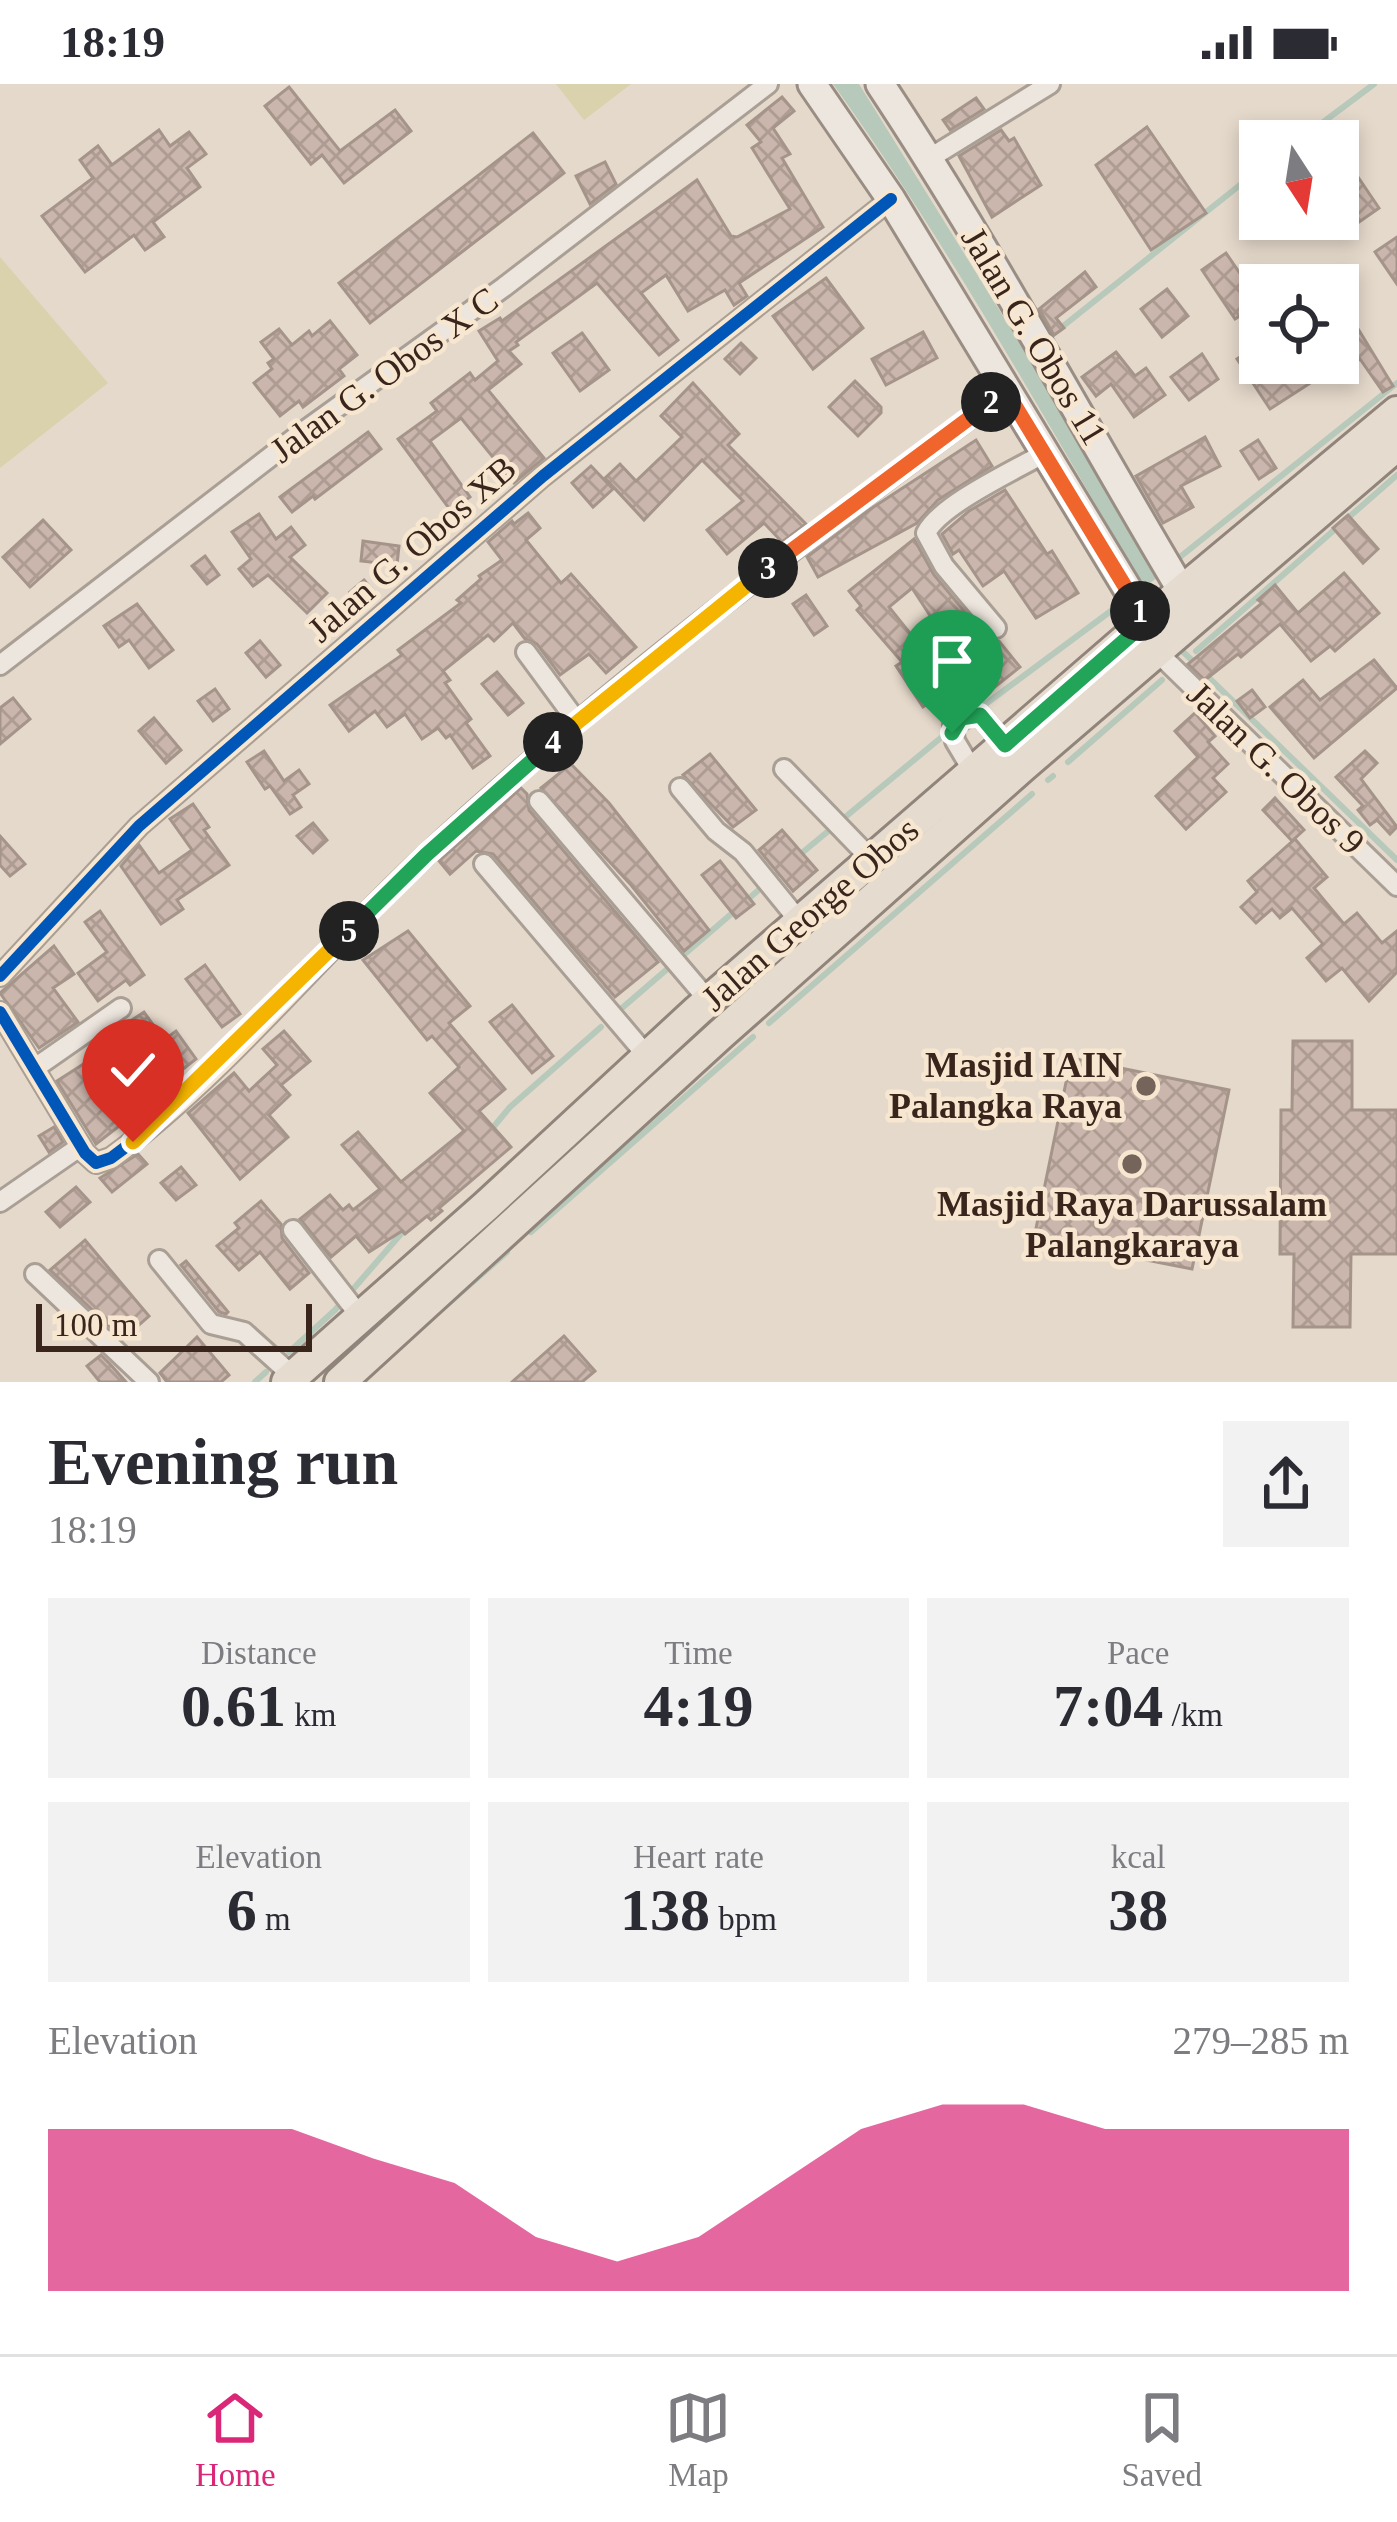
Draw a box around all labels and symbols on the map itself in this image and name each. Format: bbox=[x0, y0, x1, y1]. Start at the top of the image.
north arrow bbox=[1239, 120, 1359, 240]
street label: Jalan G. Obos 11 bbox=[953, 220, 1115, 452]
street label: Jalan G. Obos X C bbox=[263, 279, 505, 471]
pin: 2 bbox=[961, 372, 1021, 432]
street label: Jalan G. Obos XB bbox=[300, 448, 524, 650]
pin: 3 bbox=[738, 538, 798, 598]
pin: 1 bbox=[1110, 581, 1170, 641]
pin bbox=[901, 610, 1003, 733]
street label: Jalan G. Obos 9 bbox=[1179, 674, 1373, 862]
pin: 4 bbox=[523, 712, 583, 772]
street label: Jalan George Obos bbox=[694, 809, 926, 1019]
pin: 5 bbox=[319, 901, 379, 961]
pin bbox=[82, 1019, 184, 1142]
place label: Masjid IAIN Palangka Raya bbox=[889, 1045, 1122, 1126]
marker: Masjid IAIN Palangka Raya bbox=[1133, 1073, 1159, 1099]
marker: Masjid Raya Darussalam Palangkaraya bbox=[1119, 1151, 1145, 1177]
place label: Masjid Raya Darussalam Palangkaraya bbox=[937, 1184, 1327, 1265]
scale bar bbox=[36, 1298, 312, 1351]

